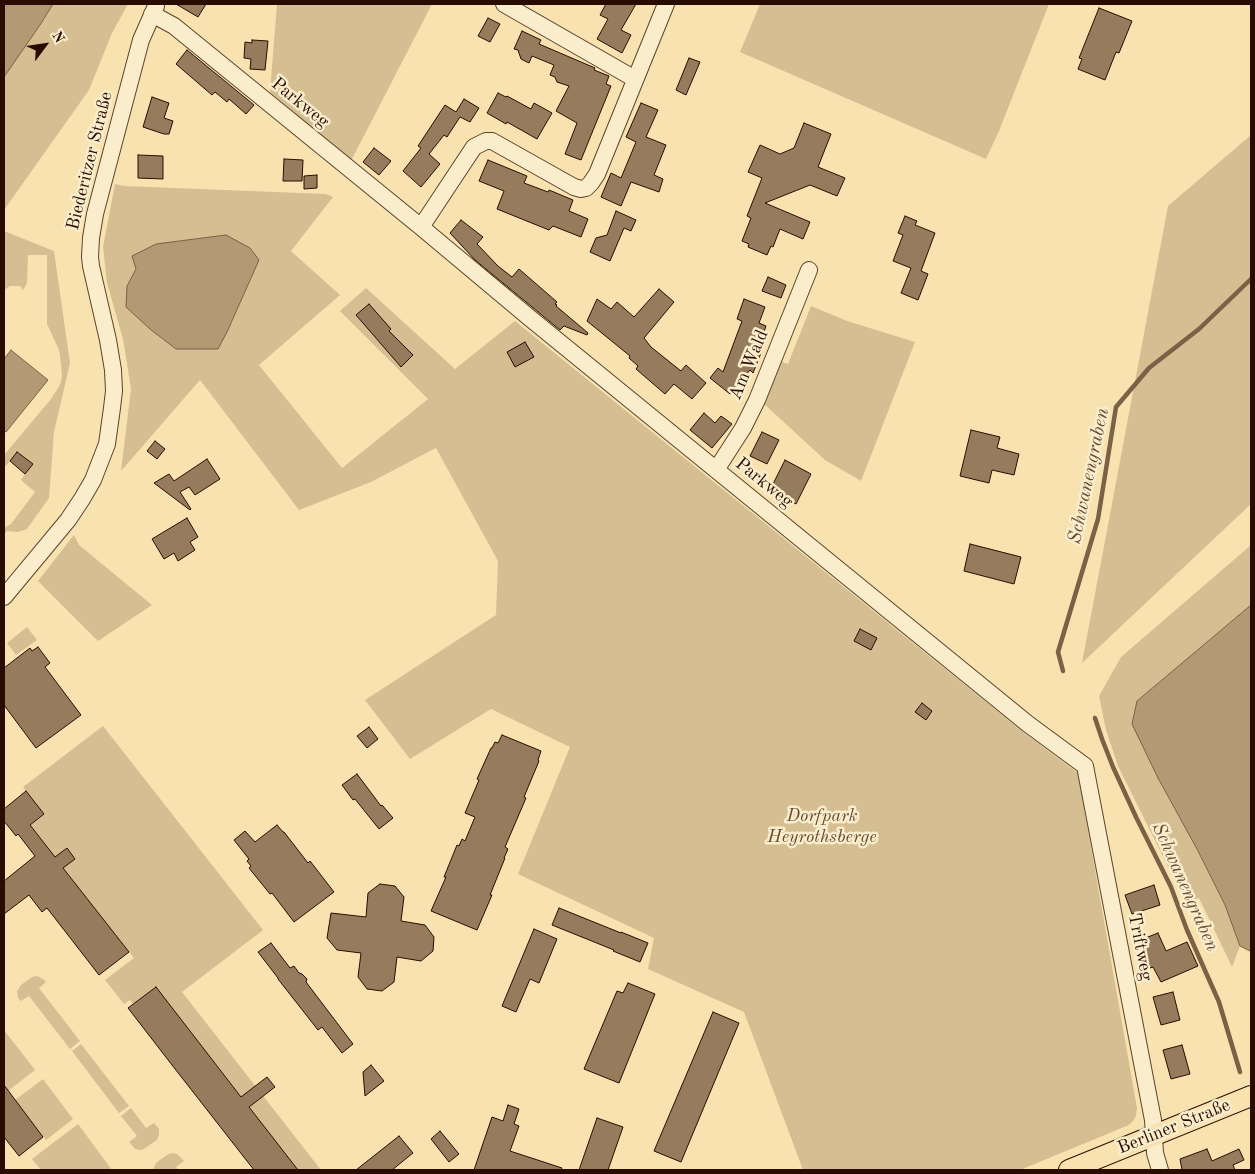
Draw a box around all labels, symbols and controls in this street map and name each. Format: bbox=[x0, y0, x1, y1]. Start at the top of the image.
north arrow bbox=[20, 20, 70, 70]
text: N bbox=[49, 29, 67, 45]
street label: Parkweg bbox=[267, 73, 333, 133]
street label: Biederitzer Straße bbox=[62, 90, 118, 232]
street label: Am Wald bbox=[725, 327, 773, 403]
water label: Schwanengraben bbox=[1063, 406, 1115, 546]
street label: Parkweg bbox=[731, 453, 797, 513]
park label: Dorfpark Heyrothsberge bbox=[767, 805, 877, 848]
water label: Schwanengraben bbox=[1146, 819, 1224, 955]
street label: Triftweg bbox=[1123, 911, 1157, 983]
street label: Berliner Straße bbox=[1114, 1095, 1234, 1159]

